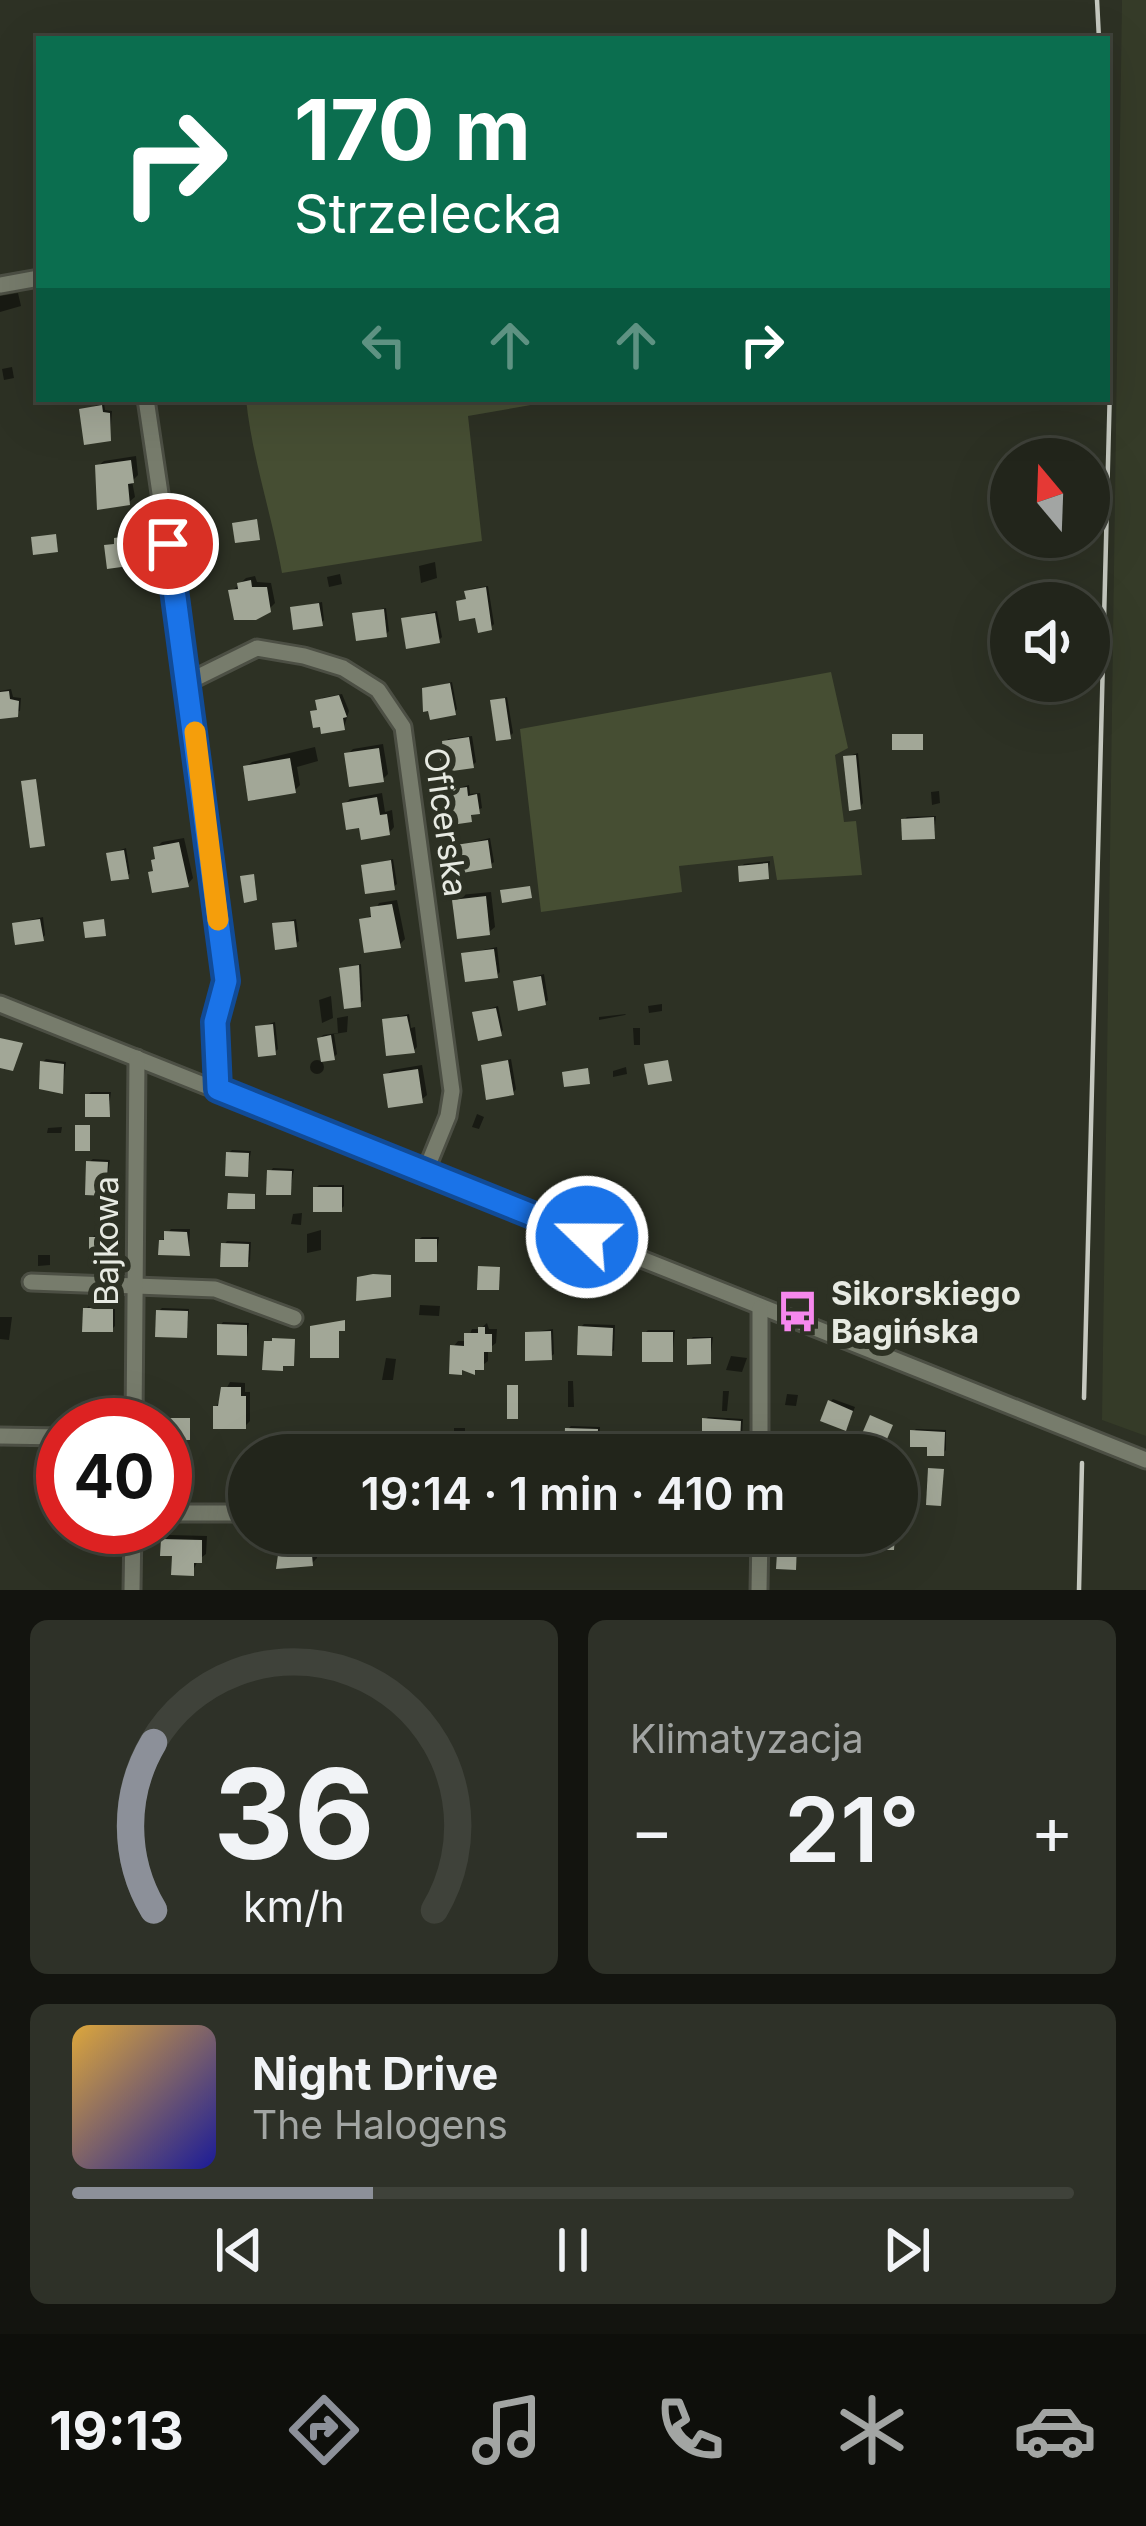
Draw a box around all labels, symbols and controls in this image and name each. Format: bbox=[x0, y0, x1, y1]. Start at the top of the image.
text: 170 m bbox=[294, 79, 531, 180]
icon: right bbox=[96, 84, 252, 240]
text: Strzelecka bbox=[294, 181, 563, 246]
icon: left bbox=[351, 312, 417, 378]
icon: ahead bbox=[477, 312, 543, 378]
icon: ahead bbox=[603, 312, 669, 378]
icon: right bbox=[729, 312, 795, 378]
north arrow bbox=[990, 438, 1110, 558]
map controls bbox=[990, 438, 1110, 702]
pin bbox=[117, 493, 219, 595]
icon: arrive bbox=[135, 511, 201, 577]
button: sound bbox=[990, 582, 1110, 702]
street label: Oficerska bbox=[416, 745, 476, 899]
position arrow bbox=[524, 1174, 650, 1300]
street label: Bajkowa bbox=[86, 1176, 126, 1306]
place label: Sikorskiego Bagińska bbox=[831, 1273, 1021, 1351]
bus stop icon: Sikorskiego Bagińska bbox=[774, 1289, 820, 1335]
speed limit sign: 40 bbox=[36, 1398, 192, 1554]
text: 19:14 · 1 min · 410 m bbox=[361, 1466, 785, 1521]
text: Klimatyzacja bbox=[630, 1715, 864, 1762]
text: 36 bbox=[213, 1738, 375, 1889]
text: 21° bbox=[784, 1775, 920, 1884]
text: − bbox=[630, 1790, 674, 1870]
text: + bbox=[1030, 1790, 1074, 1870]
text: km/h bbox=[243, 1880, 345, 1932]
text: Night Drive bbox=[252, 2046, 498, 2101]
text: The Halogens bbox=[252, 2101, 508, 2148]
icon: previous bbox=[206, 2217, 272, 2283]
icon: pause bbox=[540, 2217, 606, 2283]
icon: next bbox=[874, 2217, 940, 2283]
icon: directions bbox=[282, 2388, 366, 2472]
icon: music bbox=[465, 2388, 549, 2472]
icon: phone bbox=[648, 2388, 732, 2472]
icon: climate bbox=[830, 2388, 914, 2472]
icon: car bbox=[1013, 2388, 1097, 2472]
text: 19:13 bbox=[49, 2398, 184, 2463]

